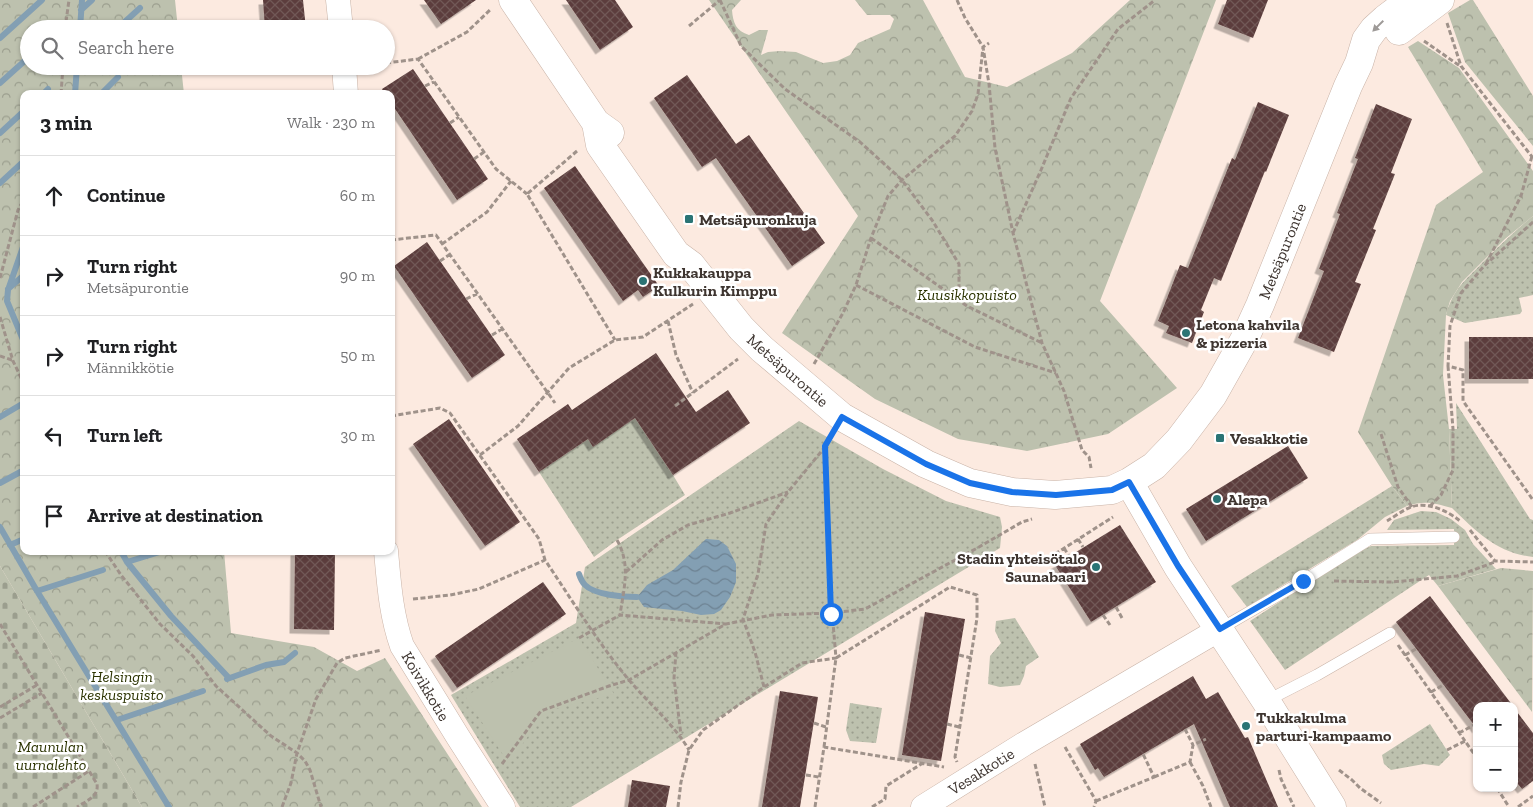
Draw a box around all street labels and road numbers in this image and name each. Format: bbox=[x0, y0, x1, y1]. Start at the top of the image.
street label: Metsäpurontie bbox=[1255, 200, 1310, 302]
street label: Metsäpurontie bbox=[743, 330, 832, 411]
street label: Koivikkotie bbox=[397, 648, 454, 724]
street label: Vesakkotie bbox=[944, 744, 1018, 800]

